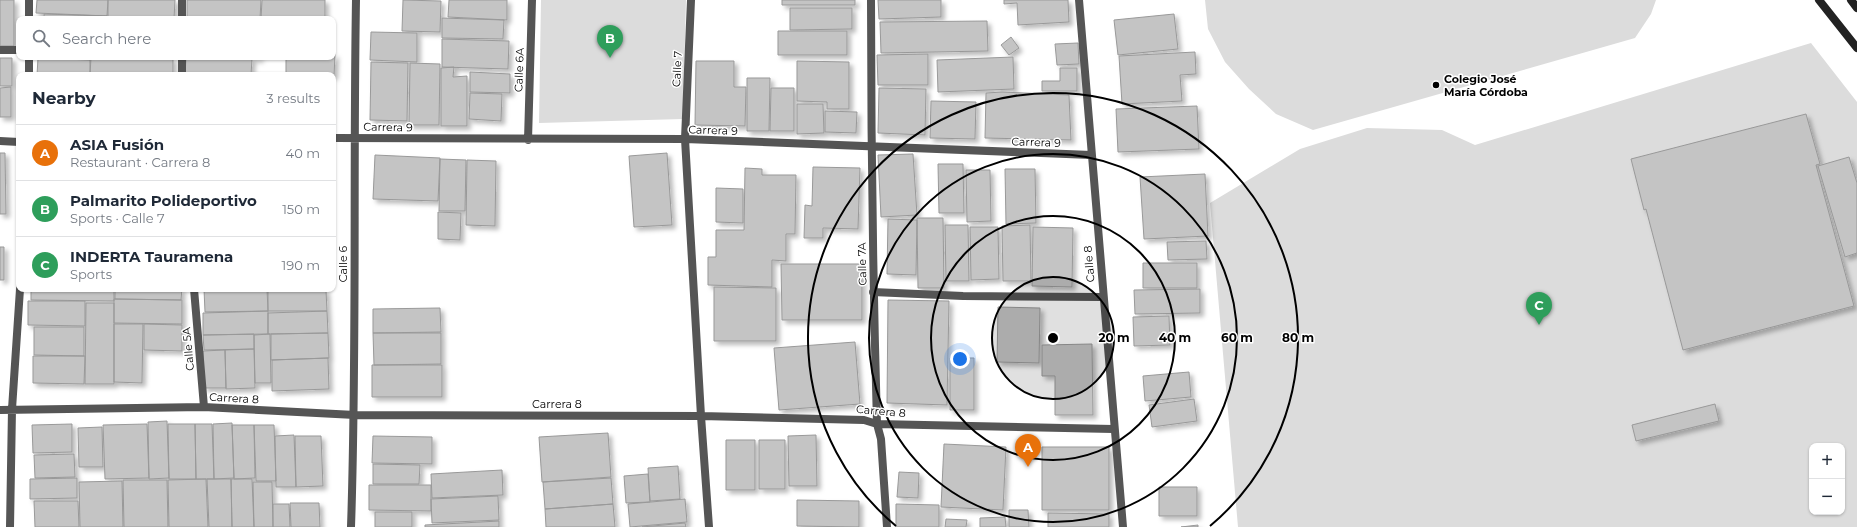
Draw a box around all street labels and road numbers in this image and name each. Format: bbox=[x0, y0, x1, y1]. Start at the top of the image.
street label: Calle 6A bbox=[511, 48, 527, 92]
street label: Calle 7 bbox=[669, 51, 685, 87]
street label: Carrera 9 bbox=[363, 120, 413, 134]
street label: Carrera 9 bbox=[688, 122, 738, 138]
street label: Carrera 9 bbox=[1011, 134, 1061, 150]
street label: Calle 7A bbox=[855, 242, 869, 286]
street label: Calle 8 bbox=[1080, 245, 1098, 283]
street label: Calle 6 bbox=[336, 246, 350, 282]
street label: Calle 5A bbox=[179, 326, 197, 371]
street label: Carrera 8 bbox=[209, 390, 259, 406]
street label: Carrera 8 bbox=[532, 397, 582, 411]
street label: Carrera 8 bbox=[856, 402, 906, 420]

